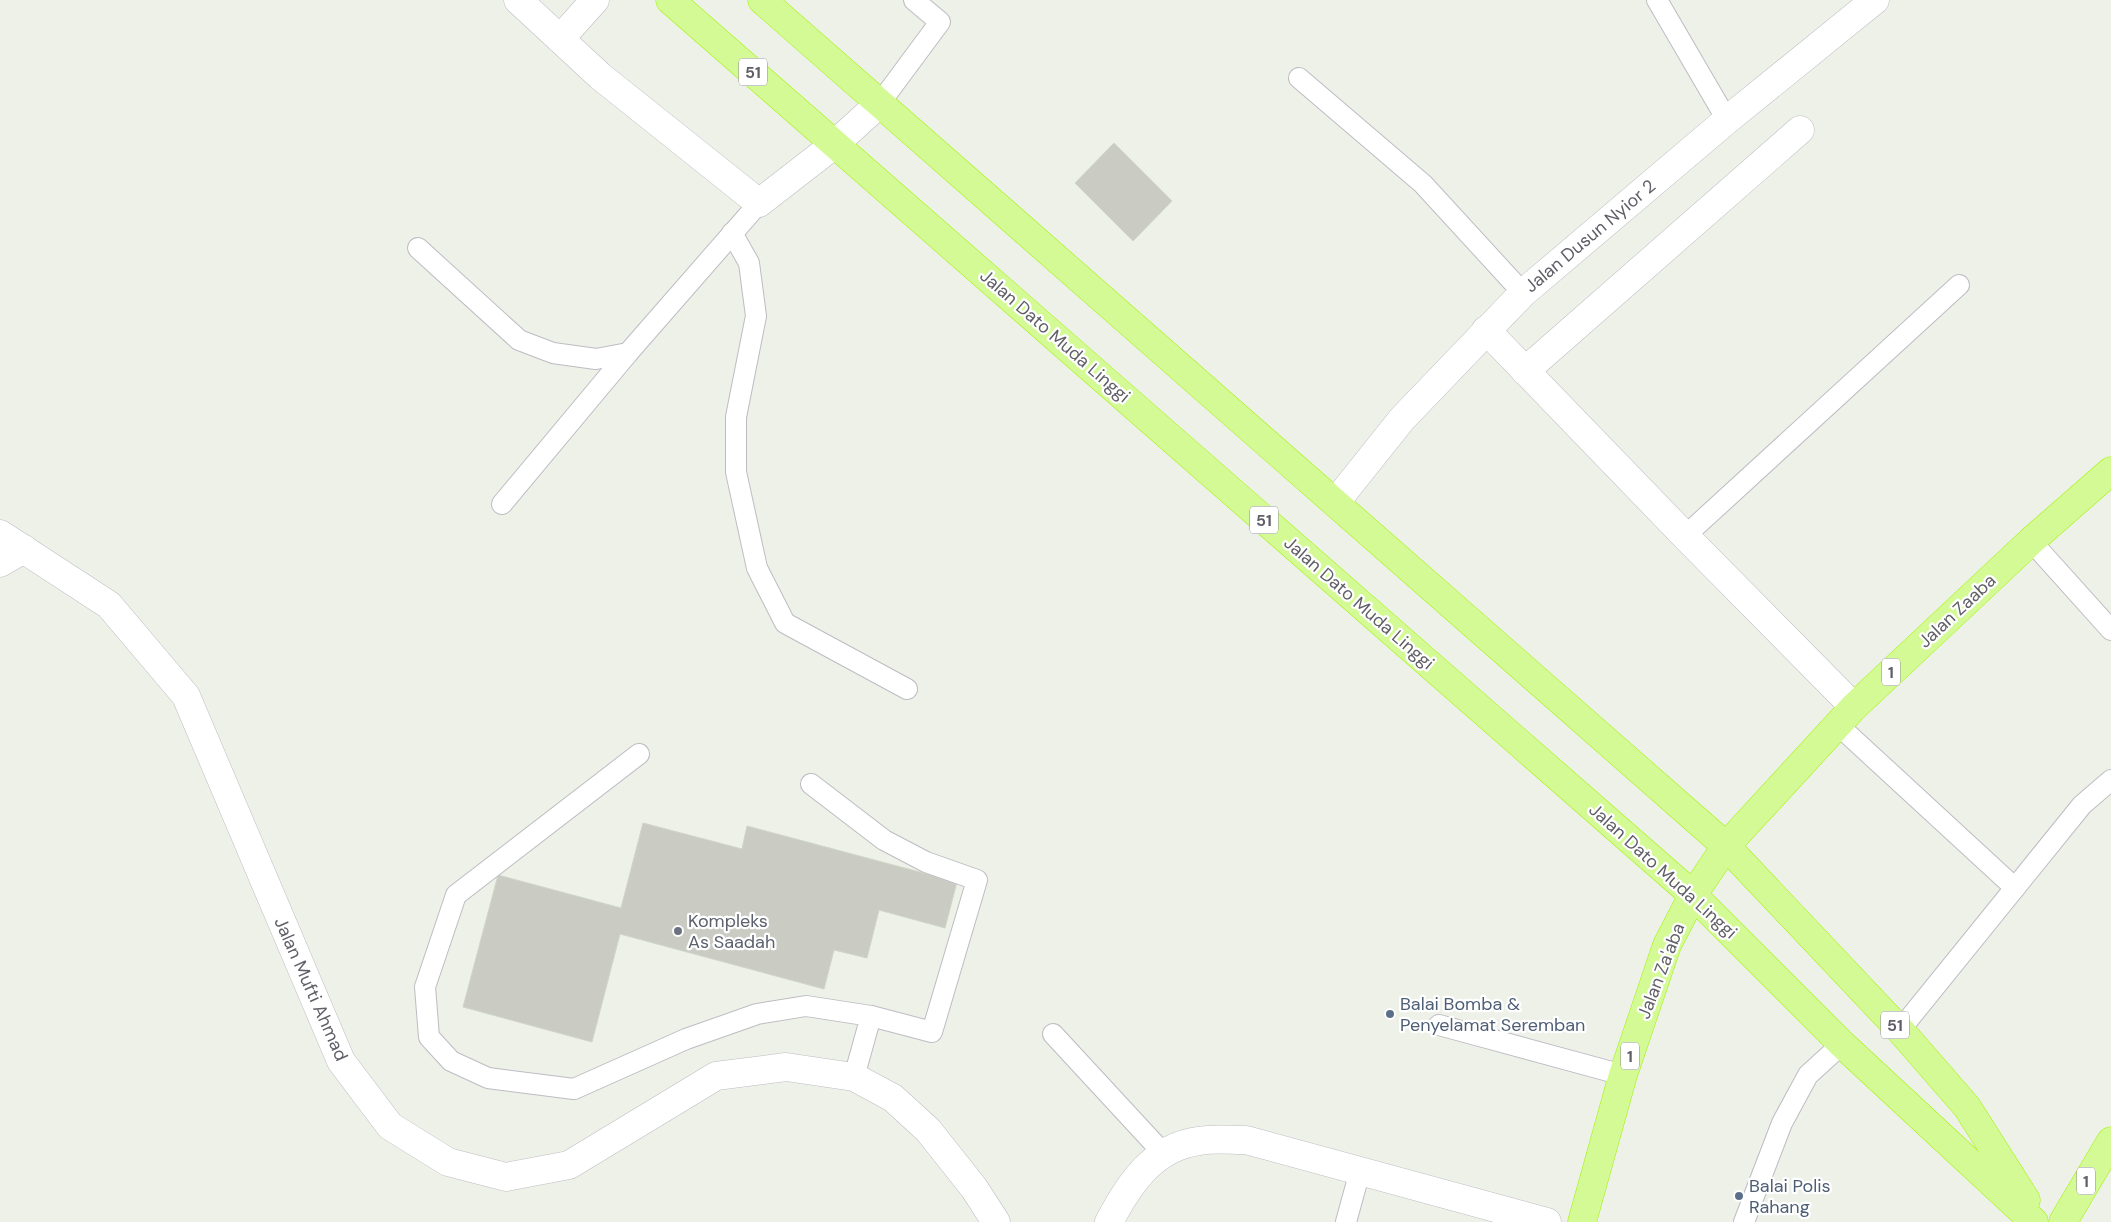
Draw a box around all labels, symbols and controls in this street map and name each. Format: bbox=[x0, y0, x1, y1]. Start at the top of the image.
road number: 51 bbox=[739, 58, 767, 86]
street label: Jalan Dusun Nyior 2 bbox=[1519, 174, 1661, 298]
street label: Jalan Dato Muda Linggi bbox=[975, 264, 1135, 408]
road number: 51 bbox=[1250, 506, 1278, 534]
street label: Jalan Dato Muda Linggi bbox=[1279, 531, 1439, 675]
street label: Jalan Zaaba bbox=[1913, 569, 2001, 653]
road number: 1 bbox=[1882, 659, 1900, 686]
street label: Jalan Dato Muda Linggi bbox=[1584, 798, 1742, 944]
place label: Kompleks As Saadah bbox=[688, 909, 775, 954]
street label: Jalan Mufti Ahmad bbox=[269, 913, 353, 1065]
street label: Jalan Za'aba bbox=[1632, 920, 1690, 1022]
marker: Kompleks As Saadah bbox=[672, 925, 684, 937]
place label: Balai Bomba & Penyelamat Seremban bbox=[1400, 992, 1585, 1037]
marker: Balai Bomba & Penyelamat Seremban bbox=[1384, 1008, 1396, 1020]
road number: 51 bbox=[1881, 1012, 1909, 1038]
road number: 1 bbox=[1621, 1042, 1639, 1070]
road number: 1 bbox=[2077, 1168, 2095, 1194]
place label: Balai Polis Rahang bbox=[1749, 1174, 1831, 1219]
marker: Balai Polis Rahang bbox=[1733, 1190, 1745, 1202]

